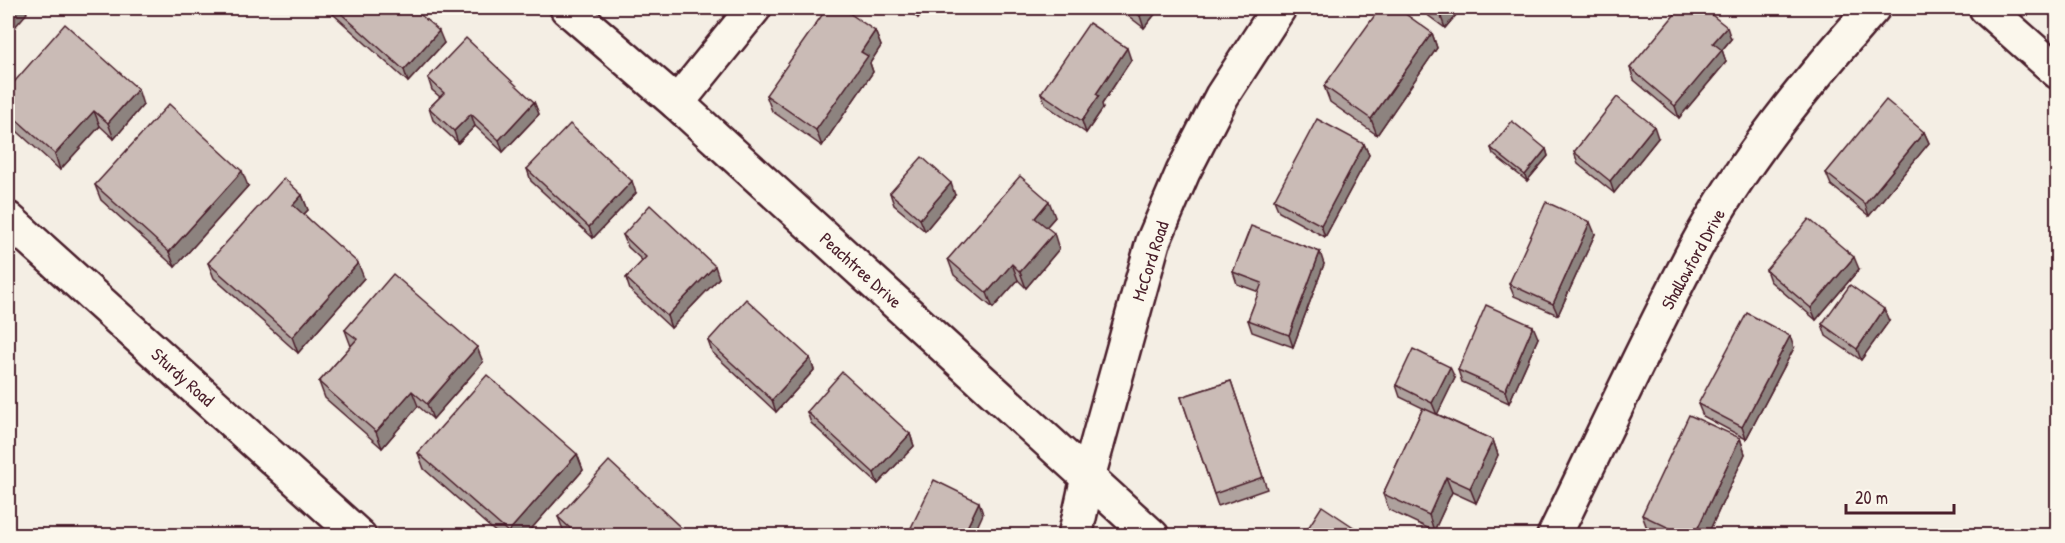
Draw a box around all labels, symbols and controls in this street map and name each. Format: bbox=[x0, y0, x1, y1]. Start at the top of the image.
street label: Shallowford Drive bbox=[1655, 204, 1731, 314]
street label: McCord Road bbox=[1125, 218, 1175, 304]
street label: Peachtree Drive bbox=[814, 226, 908, 314]
street label: Sturdy Road bbox=[146, 342, 220, 412]
scale bar bbox=[1846, 477, 1954, 515]
text: 20 m bbox=[1855, 485, 1888, 510]

